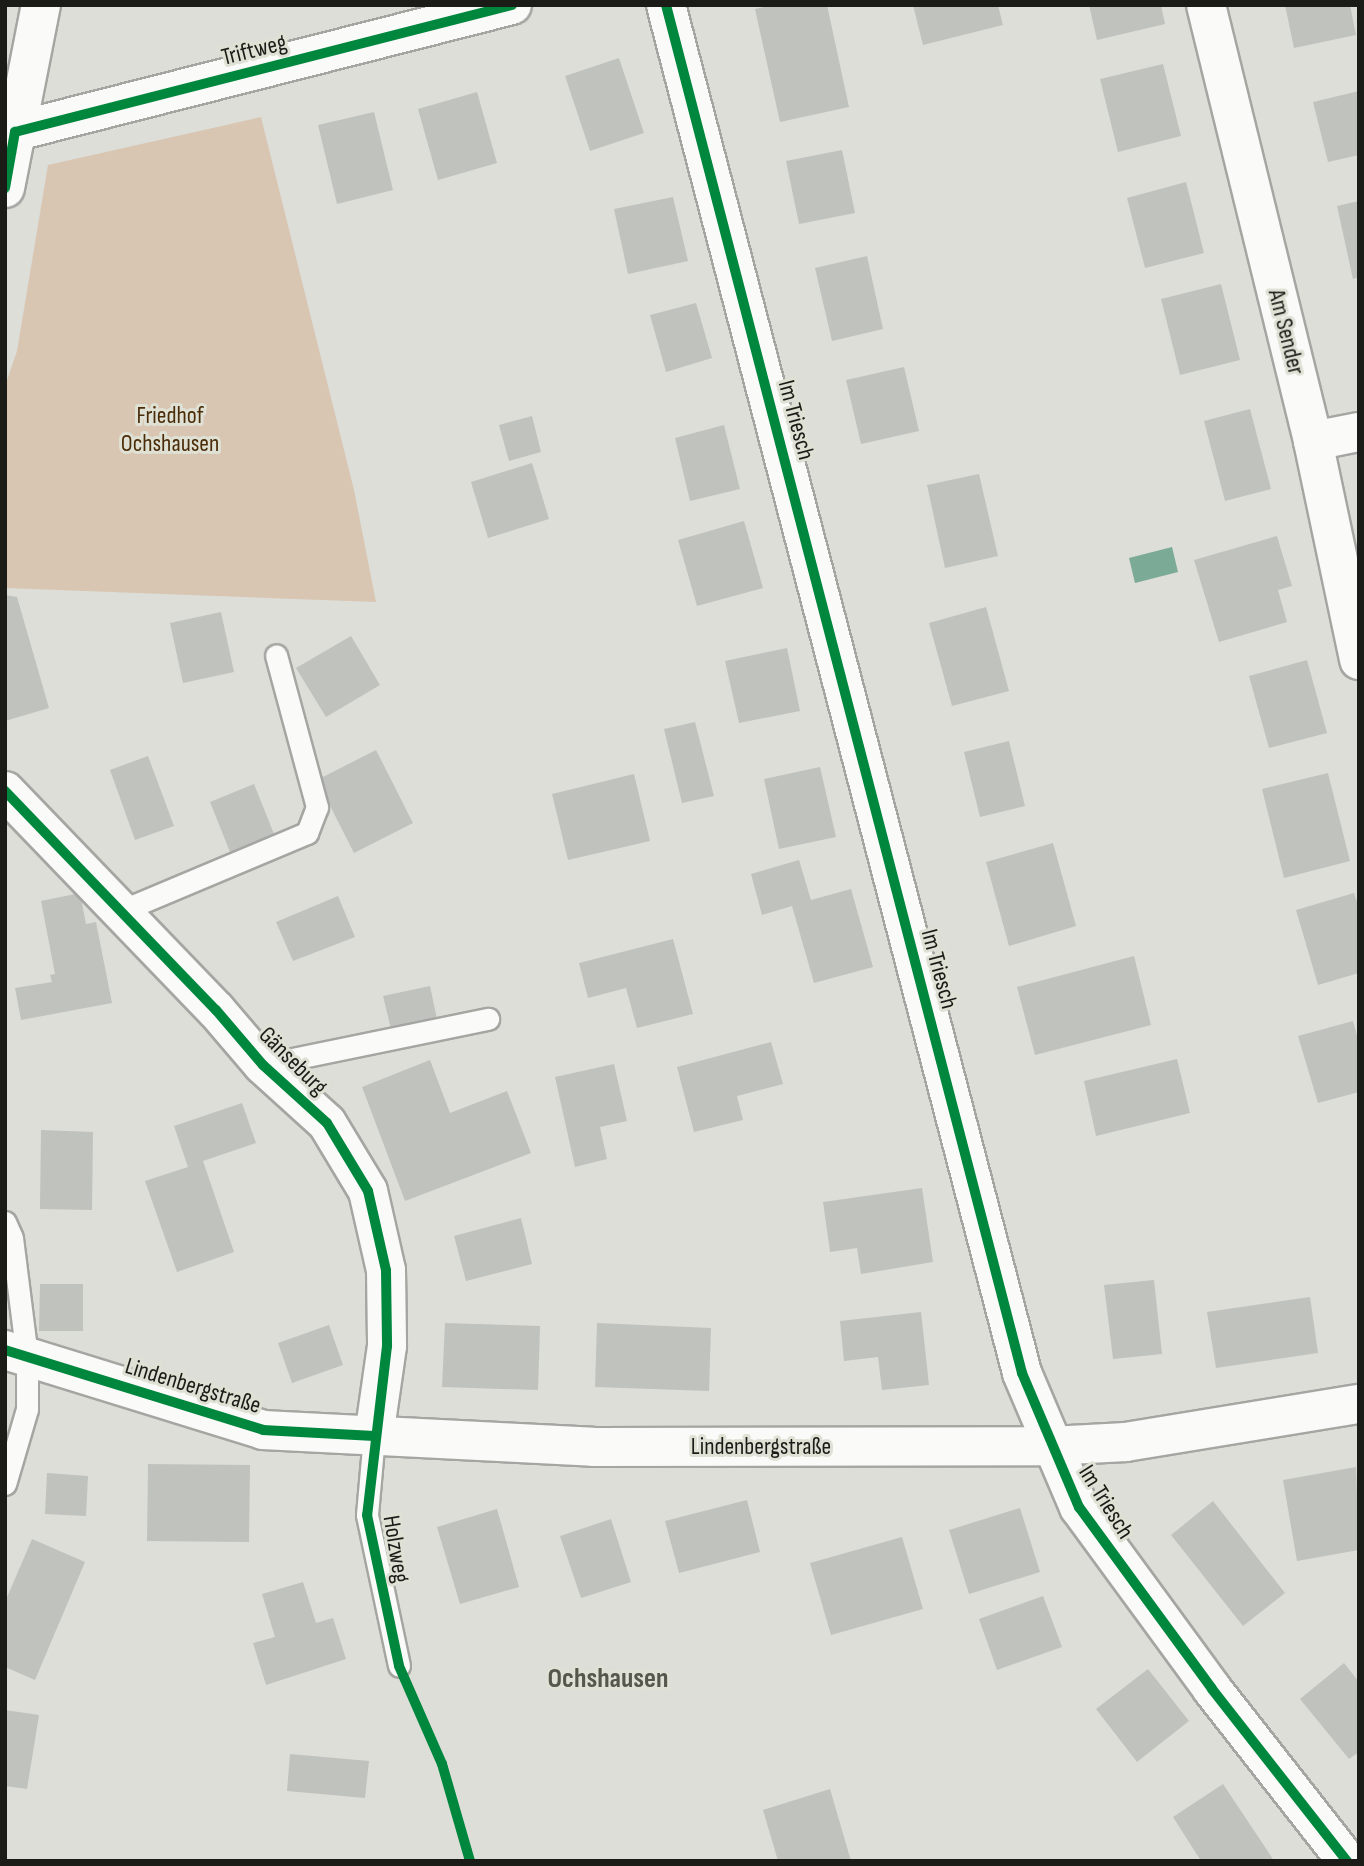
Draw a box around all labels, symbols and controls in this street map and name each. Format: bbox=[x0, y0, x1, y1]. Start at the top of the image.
street label: Triftweg bbox=[218, 28, 290, 72]
street label: Am Sender bbox=[1262, 286, 1310, 378]
street label: Im Triesch bbox=[772, 377, 820, 463]
park label: Friedhof Ochshausen bbox=[121, 402, 219, 458]
street label: Im Triesch bbox=[915, 926, 963, 1012]
street label: Gänseburg bbox=[253, 1021, 333, 1101]
street label: Lindenbergstraße bbox=[122, 1352, 264, 1420]
street label: Lindenbergstraße bbox=[691, 1433, 831, 1461]
street label: Im Triesch bbox=[1072, 1460, 1140, 1544]
street label: Holzweg bbox=[376, 1513, 416, 1585]
district label: Ochshausen bbox=[548, 1662, 668, 1696]

